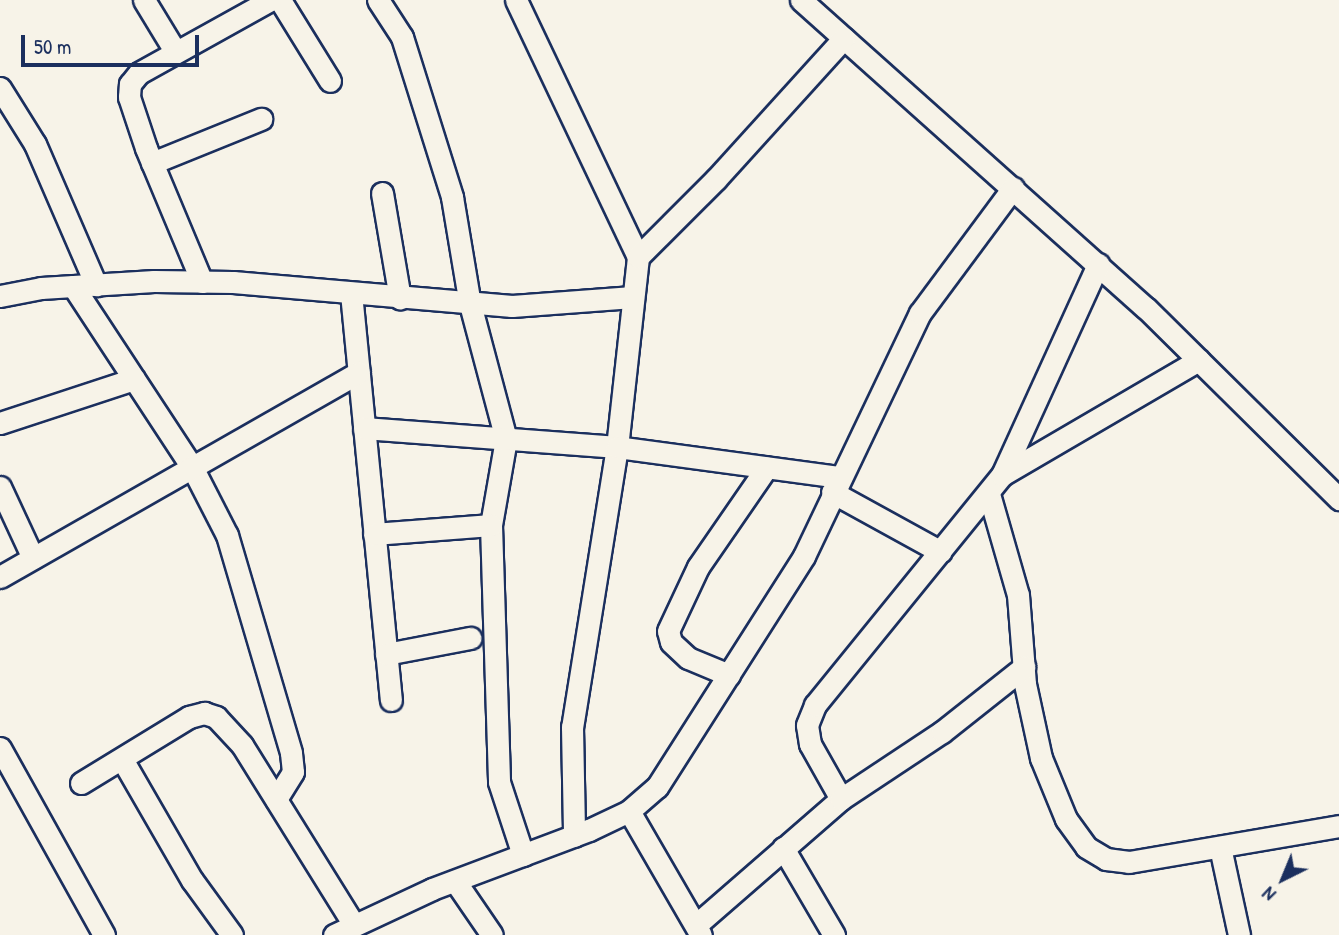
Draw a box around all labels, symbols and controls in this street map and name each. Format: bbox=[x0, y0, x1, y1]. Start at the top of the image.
scale bar bbox=[24, 21, 203, 65]
text: 50 m bbox=[34, 32, 71, 61]
north arrow bbox=[1248, 844, 1318, 914]
text: N bbox=[1256, 881, 1281, 907]

